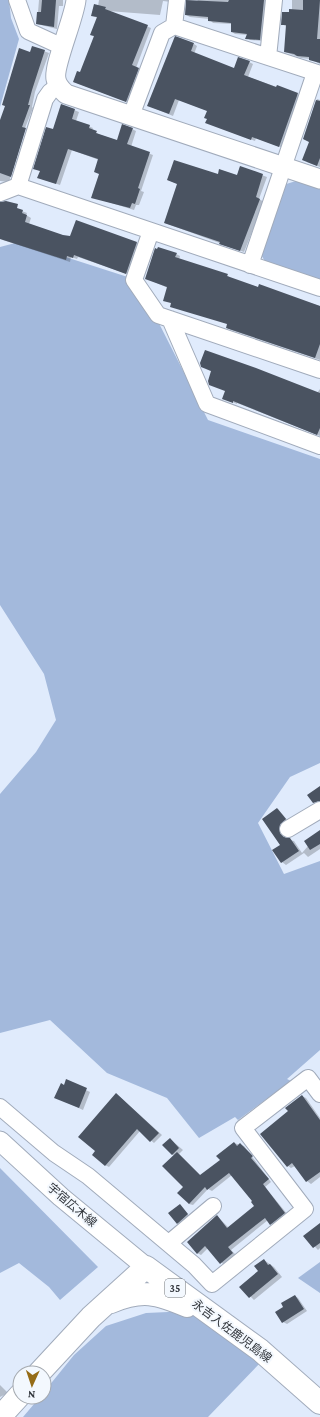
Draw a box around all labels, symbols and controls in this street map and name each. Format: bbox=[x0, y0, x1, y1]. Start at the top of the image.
street label: 宇宿広木線 bbox=[45, 1180, 99, 1230]
road number: 35 bbox=[165, 1279, 185, 1297]
street label: 永吉入佐鹿児島線 bbox=[189, 1297, 275, 1365]
north arrow bbox=[12, 1365, 52, 1405]
text: N bbox=[27, 1389, 36, 1401]

